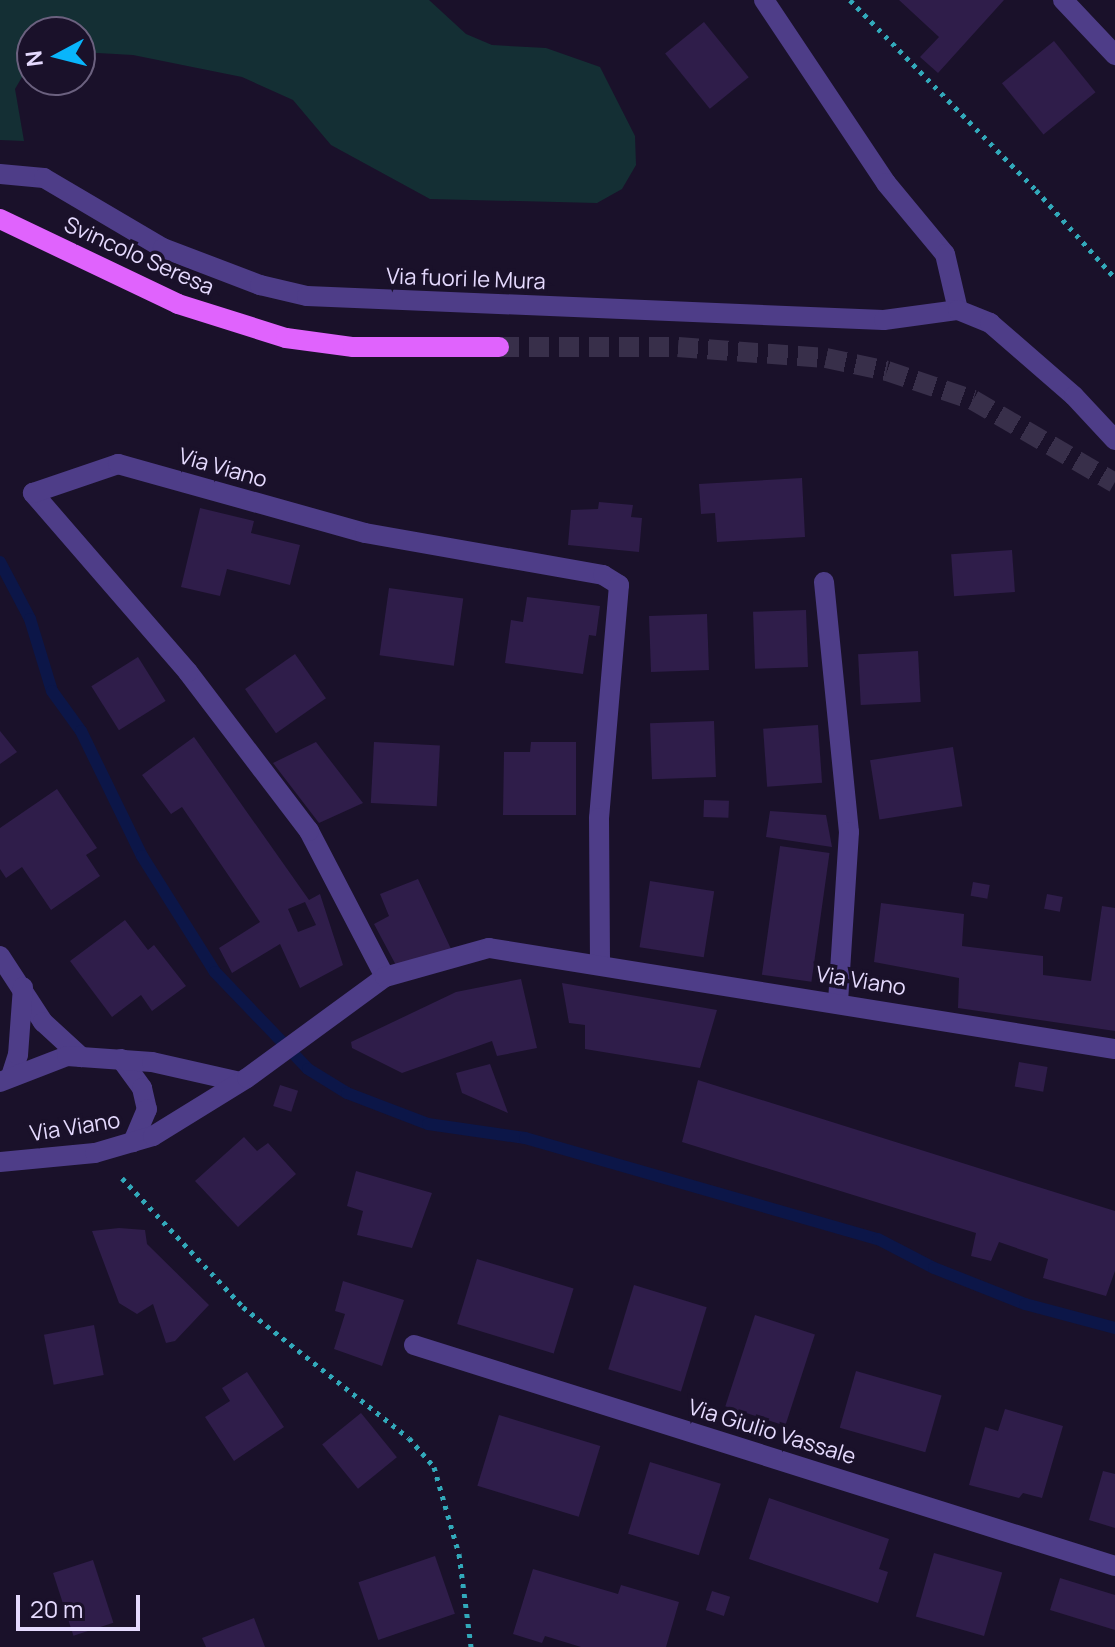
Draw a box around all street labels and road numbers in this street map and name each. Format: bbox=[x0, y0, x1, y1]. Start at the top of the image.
street label: Svincolo Seresa bbox=[60, 211, 218, 301]
street label: Via fuori le Mura bbox=[386, 263, 546, 295]
street label: Via Viano bbox=[176, 443, 270, 493]
street label: Via Viano bbox=[814, 961, 908, 1001]
street label: Via Viano bbox=[28, 1107, 122, 1147]
street label: Via Giulio Vassale bbox=[685, 1394, 859, 1470]

